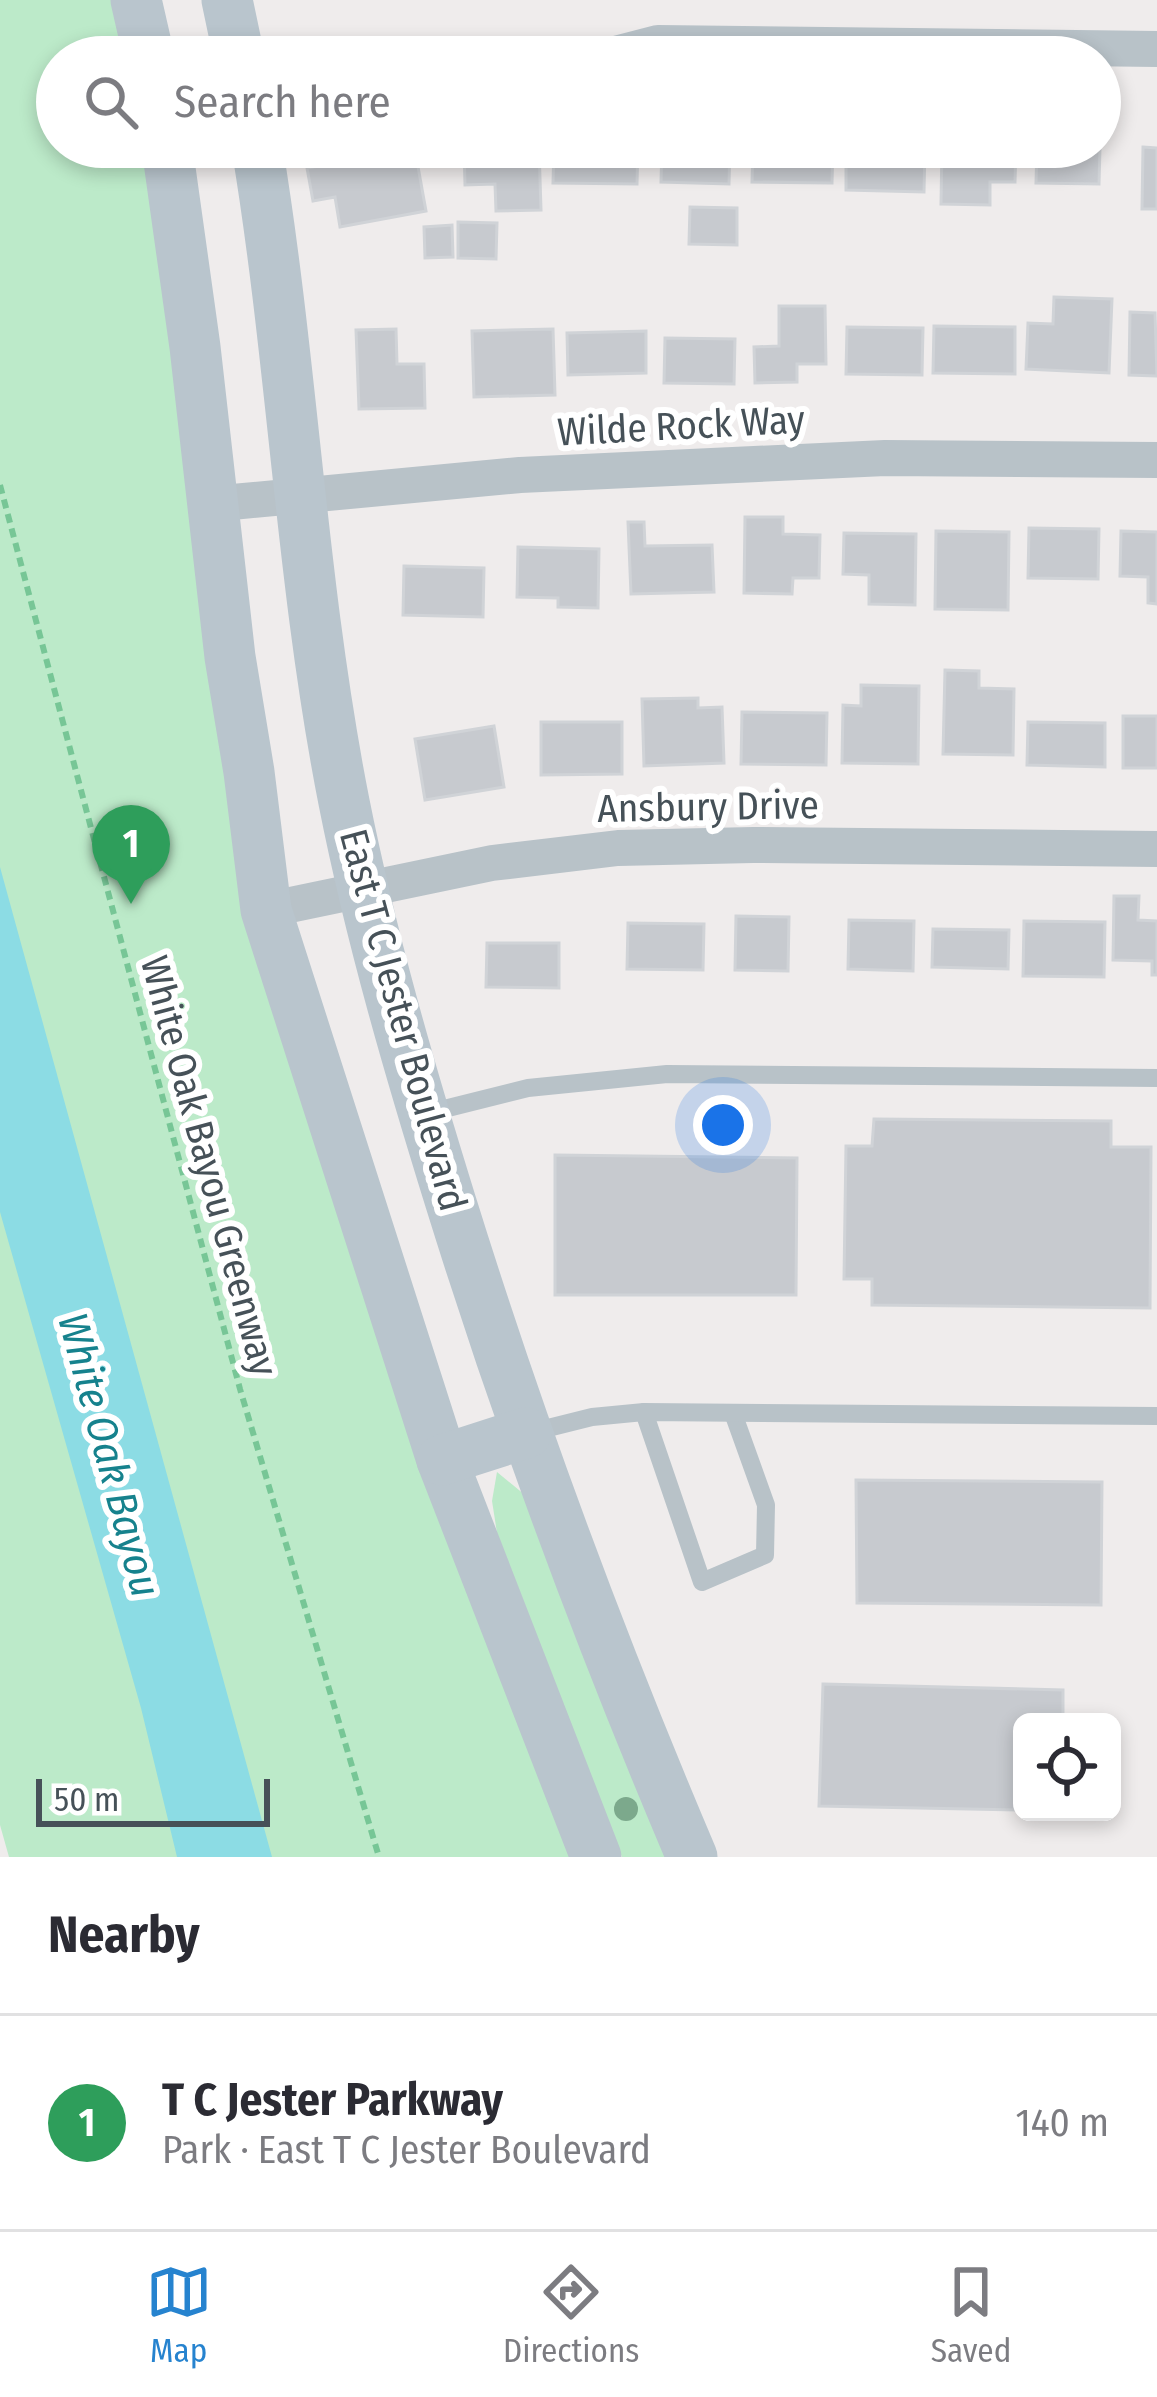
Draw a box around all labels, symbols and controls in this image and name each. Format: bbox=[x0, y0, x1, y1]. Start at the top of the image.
search box bbox=[36, 36, 1121, 168]
icon: search bbox=[78, 69, 144, 135]
text: Search here bbox=[174, 75, 391, 129]
street label: Wilde Rock Way bbox=[556, 397, 806, 455]
street label: Ansbury Drive bbox=[597, 782, 819, 832]
pin: 1 bbox=[92, 805, 170, 904]
street label: East T C Jester Boulevard bbox=[330, 824, 476, 1216]
street label: White Oak Bayou Greenway bbox=[131, 951, 287, 1382]
your location bbox=[693, 1095, 753, 1155]
water label: White Oak Bayou bbox=[47, 1308, 171, 1602]
map controls bbox=[1013, 1713, 1121, 1821]
button: locate bbox=[1013, 1713, 1121, 1821]
scale bar bbox=[36, 1773, 270, 1826]
text: 50 m bbox=[54, 1780, 119, 1820]
text: Nearby bbox=[48, 1904, 200, 1966]
text: T C Jester Parkway bbox=[162, 2073, 503, 2127]
text: 1 bbox=[79, 2100, 95, 2146]
text: 140 m bbox=[1015, 2100, 1109, 2146]
text: Park · East T C Jester Boulevard bbox=[162, 2127, 651, 2173]
tab: Map bbox=[146, 2259, 212, 2371]
tab: Directions bbox=[503, 2259, 639, 2371]
tab: Saved bbox=[931, 2259, 1011, 2371]

